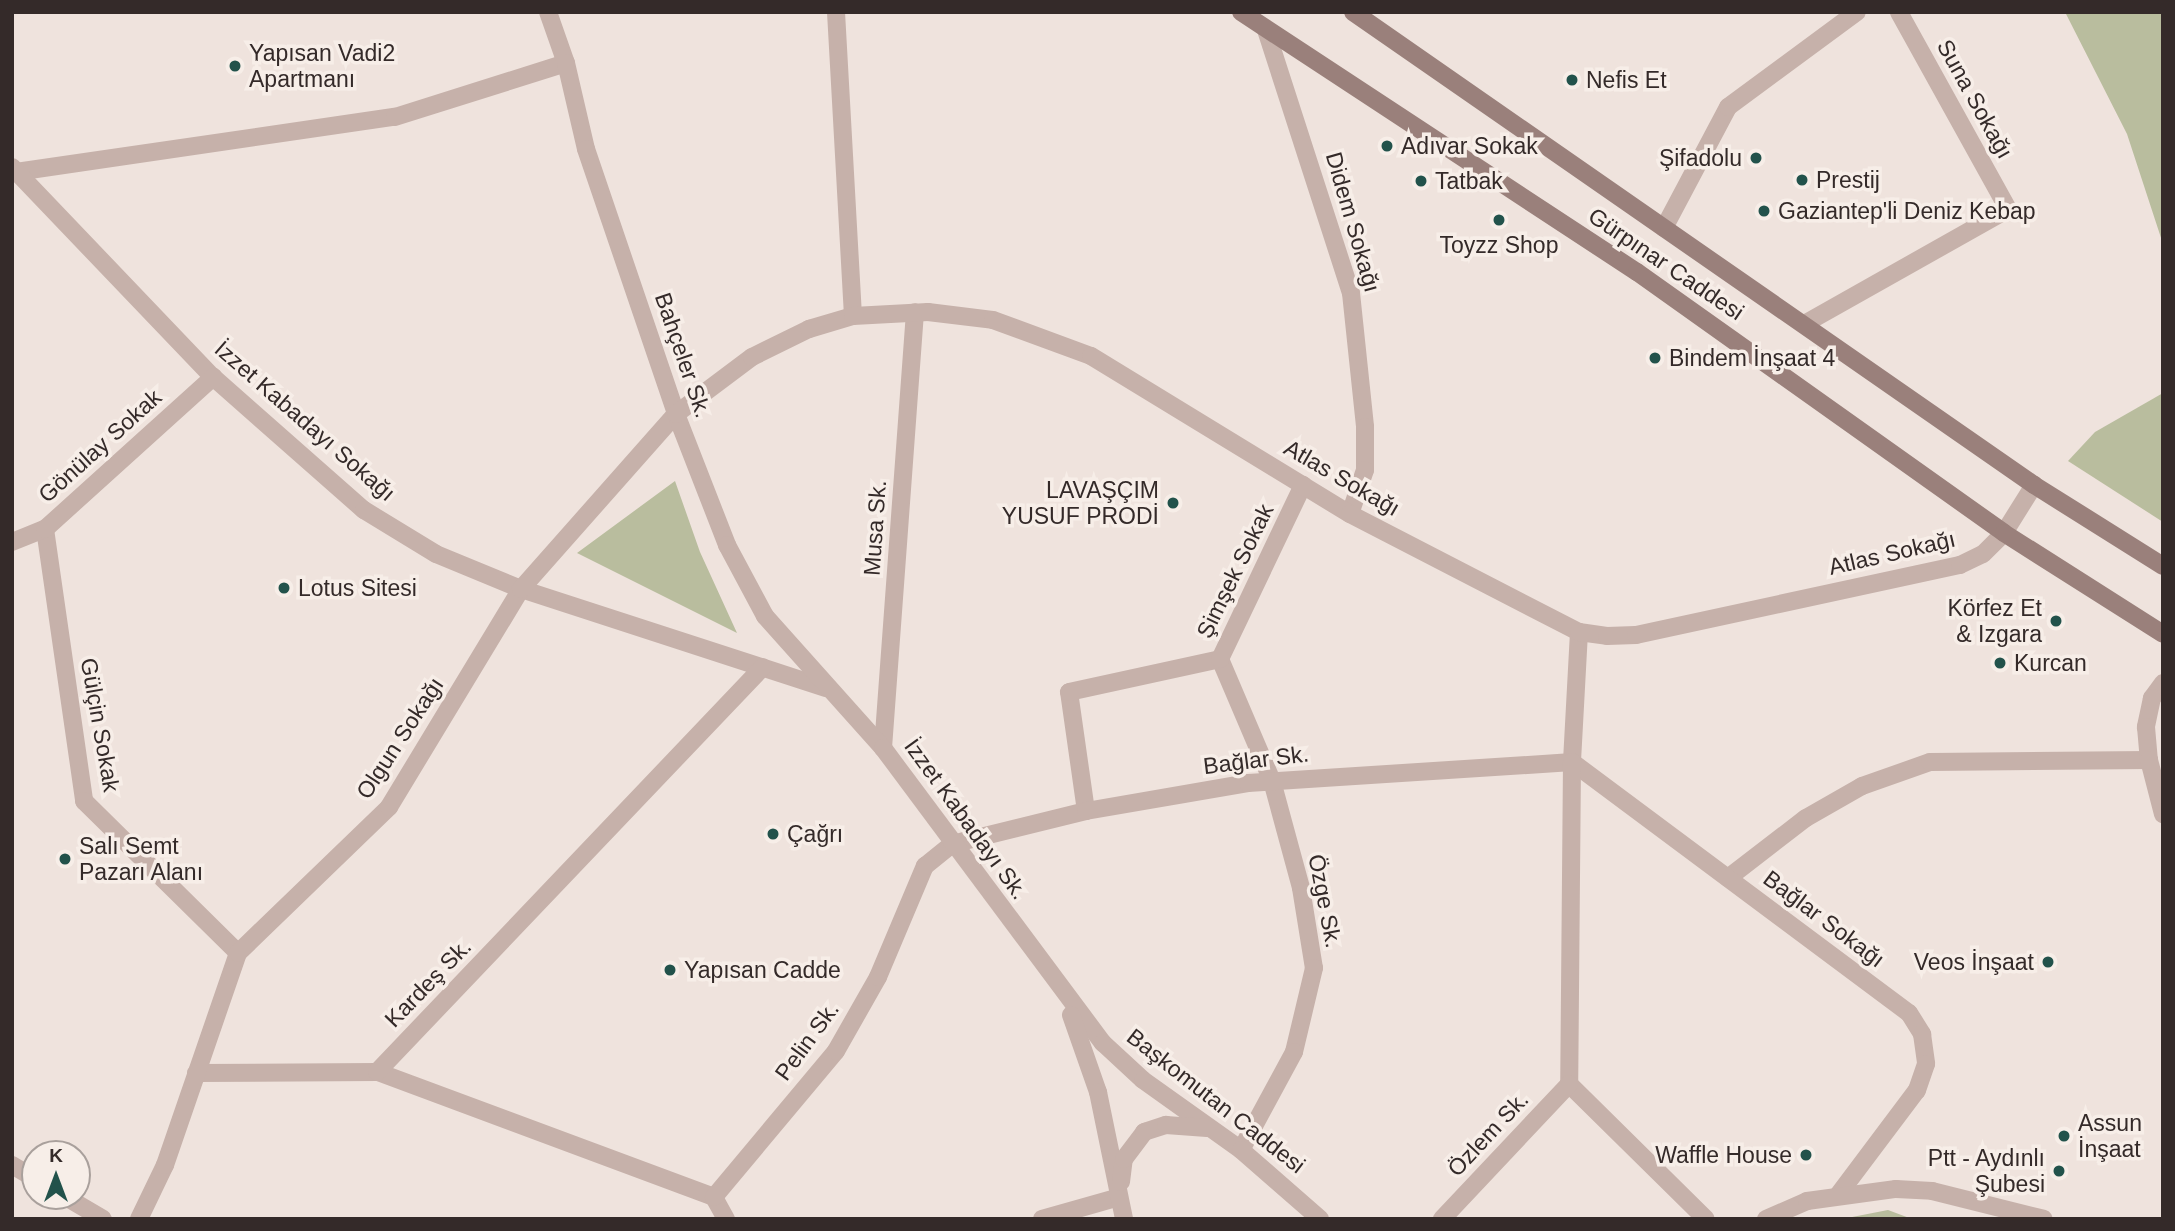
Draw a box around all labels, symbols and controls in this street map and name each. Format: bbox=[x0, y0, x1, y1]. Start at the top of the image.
street label: Suna Sokağı bbox=[1931, 35, 2019, 163]
place label: Yapısan Vadi2 Apartmanı bbox=[249, 39, 395, 93]
marker: Yapısan Vadi2 Apartmanı bbox=[227, 58, 243, 74]
place label: Nefis Et bbox=[1586, 66, 1667, 94]
marker: Nefis Et bbox=[1564, 72, 1580, 88]
place label: Adıvar Sokak bbox=[1401, 132, 1538, 160]
marker: Adıvar Sokak bbox=[1379, 138, 1395, 154]
place label: Şifadolu bbox=[1659, 144, 1742, 172]
street label: Didem Sokağı bbox=[1320, 149, 1386, 295]
marker: Şifadolu bbox=[1748, 150, 1764, 166]
place label: Prestij bbox=[1816, 166, 1880, 194]
place label: Tatbak bbox=[1435, 167, 1503, 195]
marker: Prestij bbox=[1794, 172, 1810, 188]
marker: Tatbak bbox=[1413, 173, 1429, 189]
place label: Gaziantep'li Deniz Kebap bbox=[1778, 197, 2036, 225]
street label: Gürpınar Caddesi bbox=[1583, 202, 1749, 326]
marker: Gaziantep'li Deniz Kebap bbox=[1756, 203, 1772, 219]
marker: Toyzz Shop bbox=[1491, 212, 1507, 228]
place label: Toyzz Shop bbox=[1440, 231, 1558, 259]
street label: Bahçeler Sk. bbox=[649, 289, 717, 421]
street label: İzzet Kabadayı Sokağı bbox=[209, 335, 401, 507]
place label: Bindem İnşaat 4 bbox=[1669, 344, 1835, 372]
marker: Bindem İnşaat 4 bbox=[1647, 350, 1663, 366]
street label: Gönülay Sokak bbox=[33, 384, 167, 508]
street label: Atlas Sokağı bbox=[1279, 434, 1405, 522]
place label: LAVAŞÇIM YUSUF PRODİ bbox=[1002, 476, 1159, 530]
street label: Musa Sk. bbox=[858, 479, 892, 577]
marker: LAVAŞÇIM YUSUF PRODİ bbox=[1165, 495, 1181, 511]
street label: Şimşek Sokak bbox=[1191, 499, 1279, 643]
street label: Atlas Sokağı bbox=[1826, 525, 1958, 581]
place label: Lotus Sitesi bbox=[298, 574, 417, 602]
marker: Lotus Sitesi bbox=[276, 580, 292, 596]
place label: Körfez Et & Izgara bbox=[1947, 594, 2042, 648]
marker: Körfez Et & Izgara bbox=[2048, 613, 2064, 629]
place label: Kurcan bbox=[2014, 649, 2087, 677]
marker: Kurcan bbox=[1992, 655, 2008, 671]
street label: Gülçin Sokak bbox=[75, 656, 125, 794]
street label: Olgun Sokağı bbox=[350, 672, 450, 804]
street label: İzzet Kabadayı Sk. bbox=[898, 733, 1034, 905]
street label: Bağlar Sk. bbox=[1202, 740, 1310, 780]
place label: Çağrı bbox=[787, 820, 843, 848]
marker: Çağrı bbox=[765, 826, 781, 842]
place label: Salı Semt Pazarı Alanı bbox=[79, 832, 204, 886]
marker: Salı Semt Pazarı Alanı bbox=[57, 851, 73, 867]
street label: Özge Sk. bbox=[1302, 852, 1348, 950]
street label: Bağlar Sokağı bbox=[1758, 865, 1890, 973]
street label: Kardeş Sk. bbox=[379, 933, 477, 1033]
place label: Veos İnşaat bbox=[1914, 948, 2034, 976]
marker: Veos İnşaat bbox=[2040, 954, 2056, 970]
place label: Yapısan Cadde bbox=[684, 956, 841, 984]
marker: Yapısan Cadde bbox=[662, 962, 678, 978]
street label: Pelin Sk. bbox=[769, 996, 845, 1086]
street label: Başkomutan Caddesi bbox=[1121, 1023, 1311, 1179]
street label: Özlem Sk. bbox=[1442, 1086, 1534, 1182]
place label: Assun İnşaat bbox=[2078, 1109, 2142, 1163]
marker: Assun İnşaat bbox=[2056, 1128, 2072, 1144]
north arrow bbox=[21, 1140, 91, 1210]
place label: Waffle House bbox=[1655, 1141, 1792, 1169]
place label: Ptt - Aydınlı Şubesi bbox=[1927, 1144, 2045, 1198]
text: K bbox=[49, 1145, 63, 1166]
marker: Waffle House bbox=[1798, 1147, 1814, 1163]
marker: Ptt - Aydınlı Şubesi bbox=[2051, 1163, 2067, 1179]

